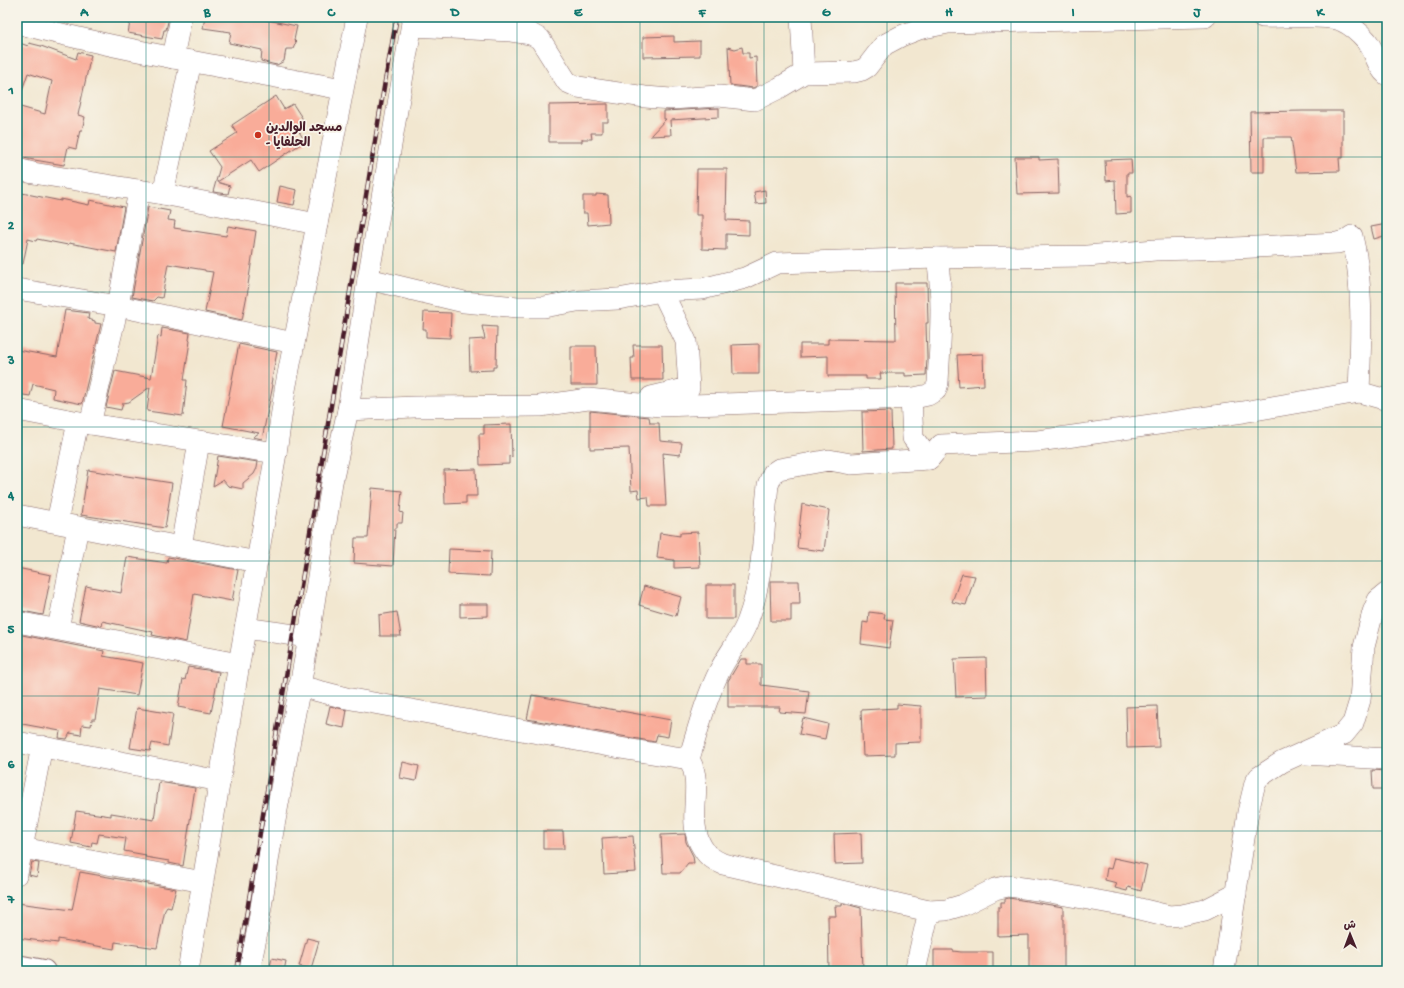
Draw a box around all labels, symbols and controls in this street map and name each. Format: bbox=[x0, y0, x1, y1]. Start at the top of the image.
text: A bbox=[79, 6, 89, 21]
text: B bbox=[203, 6, 212, 21]
text: C bbox=[326, 6, 336, 21]
text: D bbox=[450, 6, 460, 21]
text: E bbox=[574, 6, 583, 21]
text: F bbox=[698, 6, 707, 21]
text: G bbox=[822, 6, 831, 21]
text: H bbox=[945, 6, 953, 21]
text: I bbox=[1071, 6, 1075, 21]
text: J bbox=[1193, 6, 1202, 21]
text: K bbox=[1315, 6, 1325, 21]
text: 1 bbox=[7, 84, 14, 99]
place label: مسجد الوالدين - الحلفايا bbox=[266, 121, 342, 151]
marker: مسجد الوالدين - الحلفايا bbox=[253, 130, 263, 140]
text: 2 bbox=[8, 219, 15, 234]
text: 3 bbox=[7, 354, 15, 369]
text: 4 bbox=[7, 489, 15, 504]
text: 5 bbox=[8, 623, 15, 638]
text: 6 bbox=[8, 758, 15, 773]
text: 7 bbox=[7, 893, 16, 908]
north arrow bbox=[1330, 914, 1370, 954]
text: ش bbox=[1344, 920, 1356, 932]

